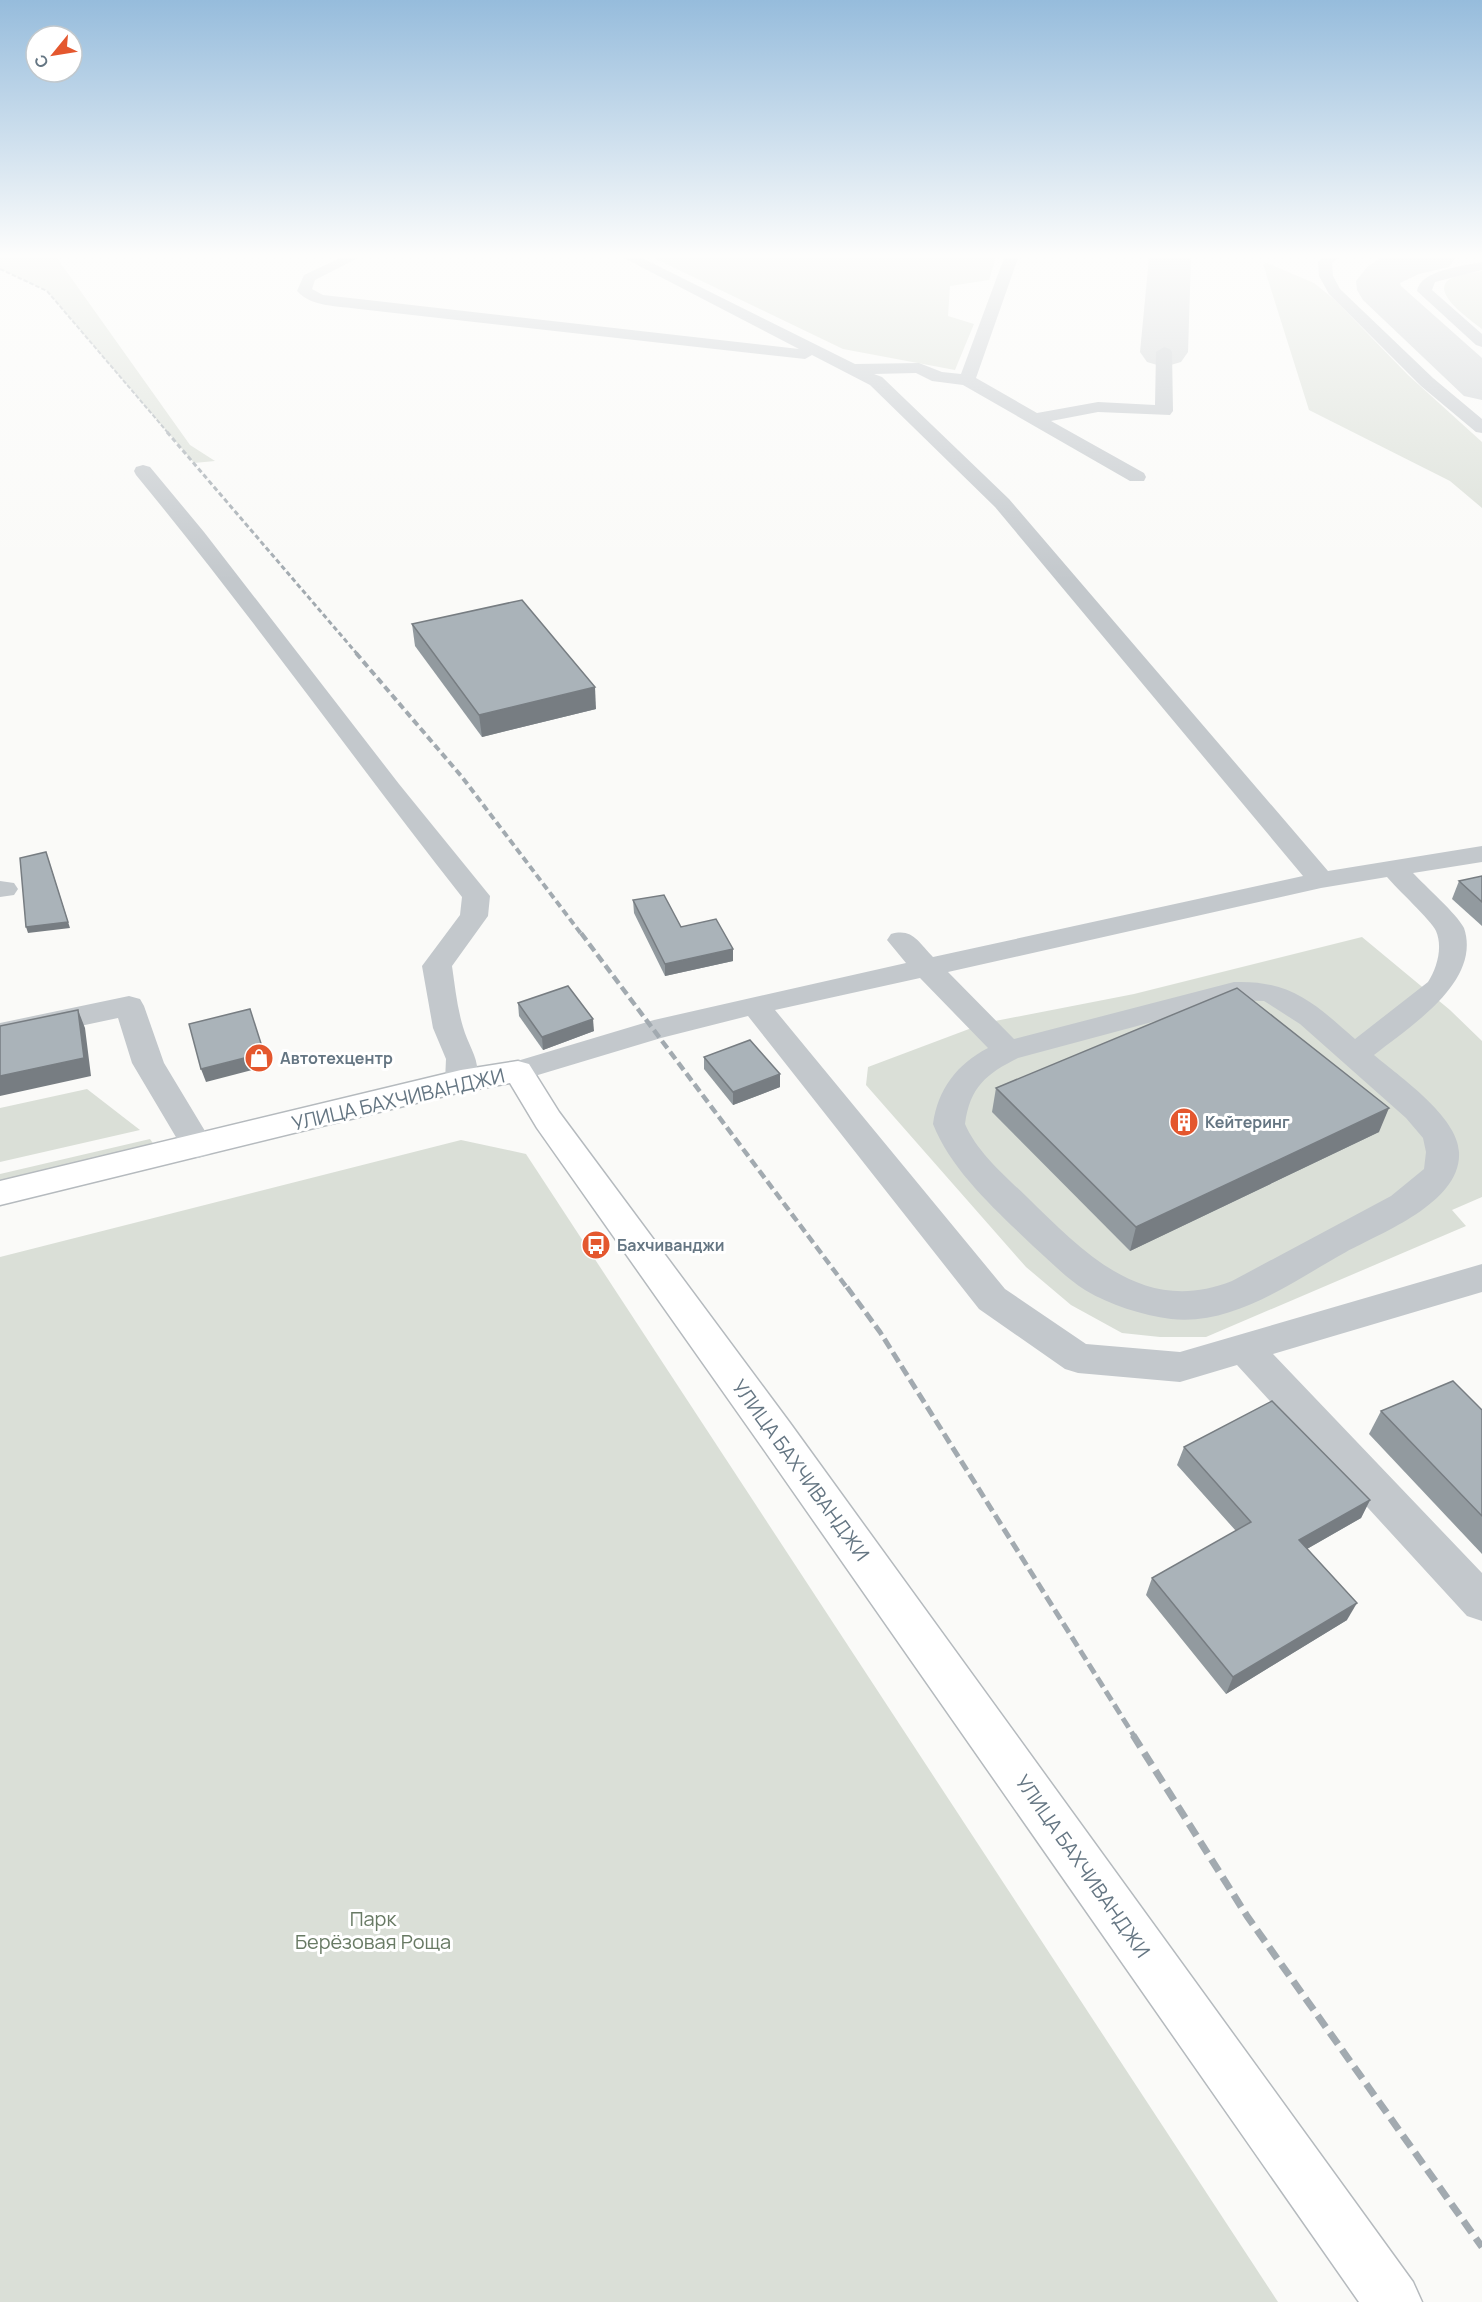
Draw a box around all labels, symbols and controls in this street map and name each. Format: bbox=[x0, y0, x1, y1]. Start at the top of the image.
north arrow bbox=[24, 24, 84, 84]
text: С bbox=[28, 51, 53, 72]
shop icon: Автотехцентр bbox=[243, 1042, 275, 1074]
place label: Автотехцентр bbox=[280, 1047, 393, 1069]
street label: УЛИЦА БАХЧИВАНДЖИ bbox=[289, 1061, 507, 1137]
building icon: Кейтеринг bbox=[1168, 1106, 1200, 1138]
place label: Кейтеринг bbox=[1205, 1111, 1290, 1133]
bus stop icon: Бахчиванджи bbox=[580, 1229, 612, 1261]
place label: Бахчиванджи bbox=[617, 1234, 724, 1256]
street label: УЛИЦА БАХЧИВАНДЖИ bbox=[726, 1374, 876, 1566]
street label: УЛИЦА БАХЧИВАНДЖИ bbox=[1010, 1769, 1156, 1963]
park label: Парк Берёзовая Роща bbox=[295, 1905, 451, 1955]

